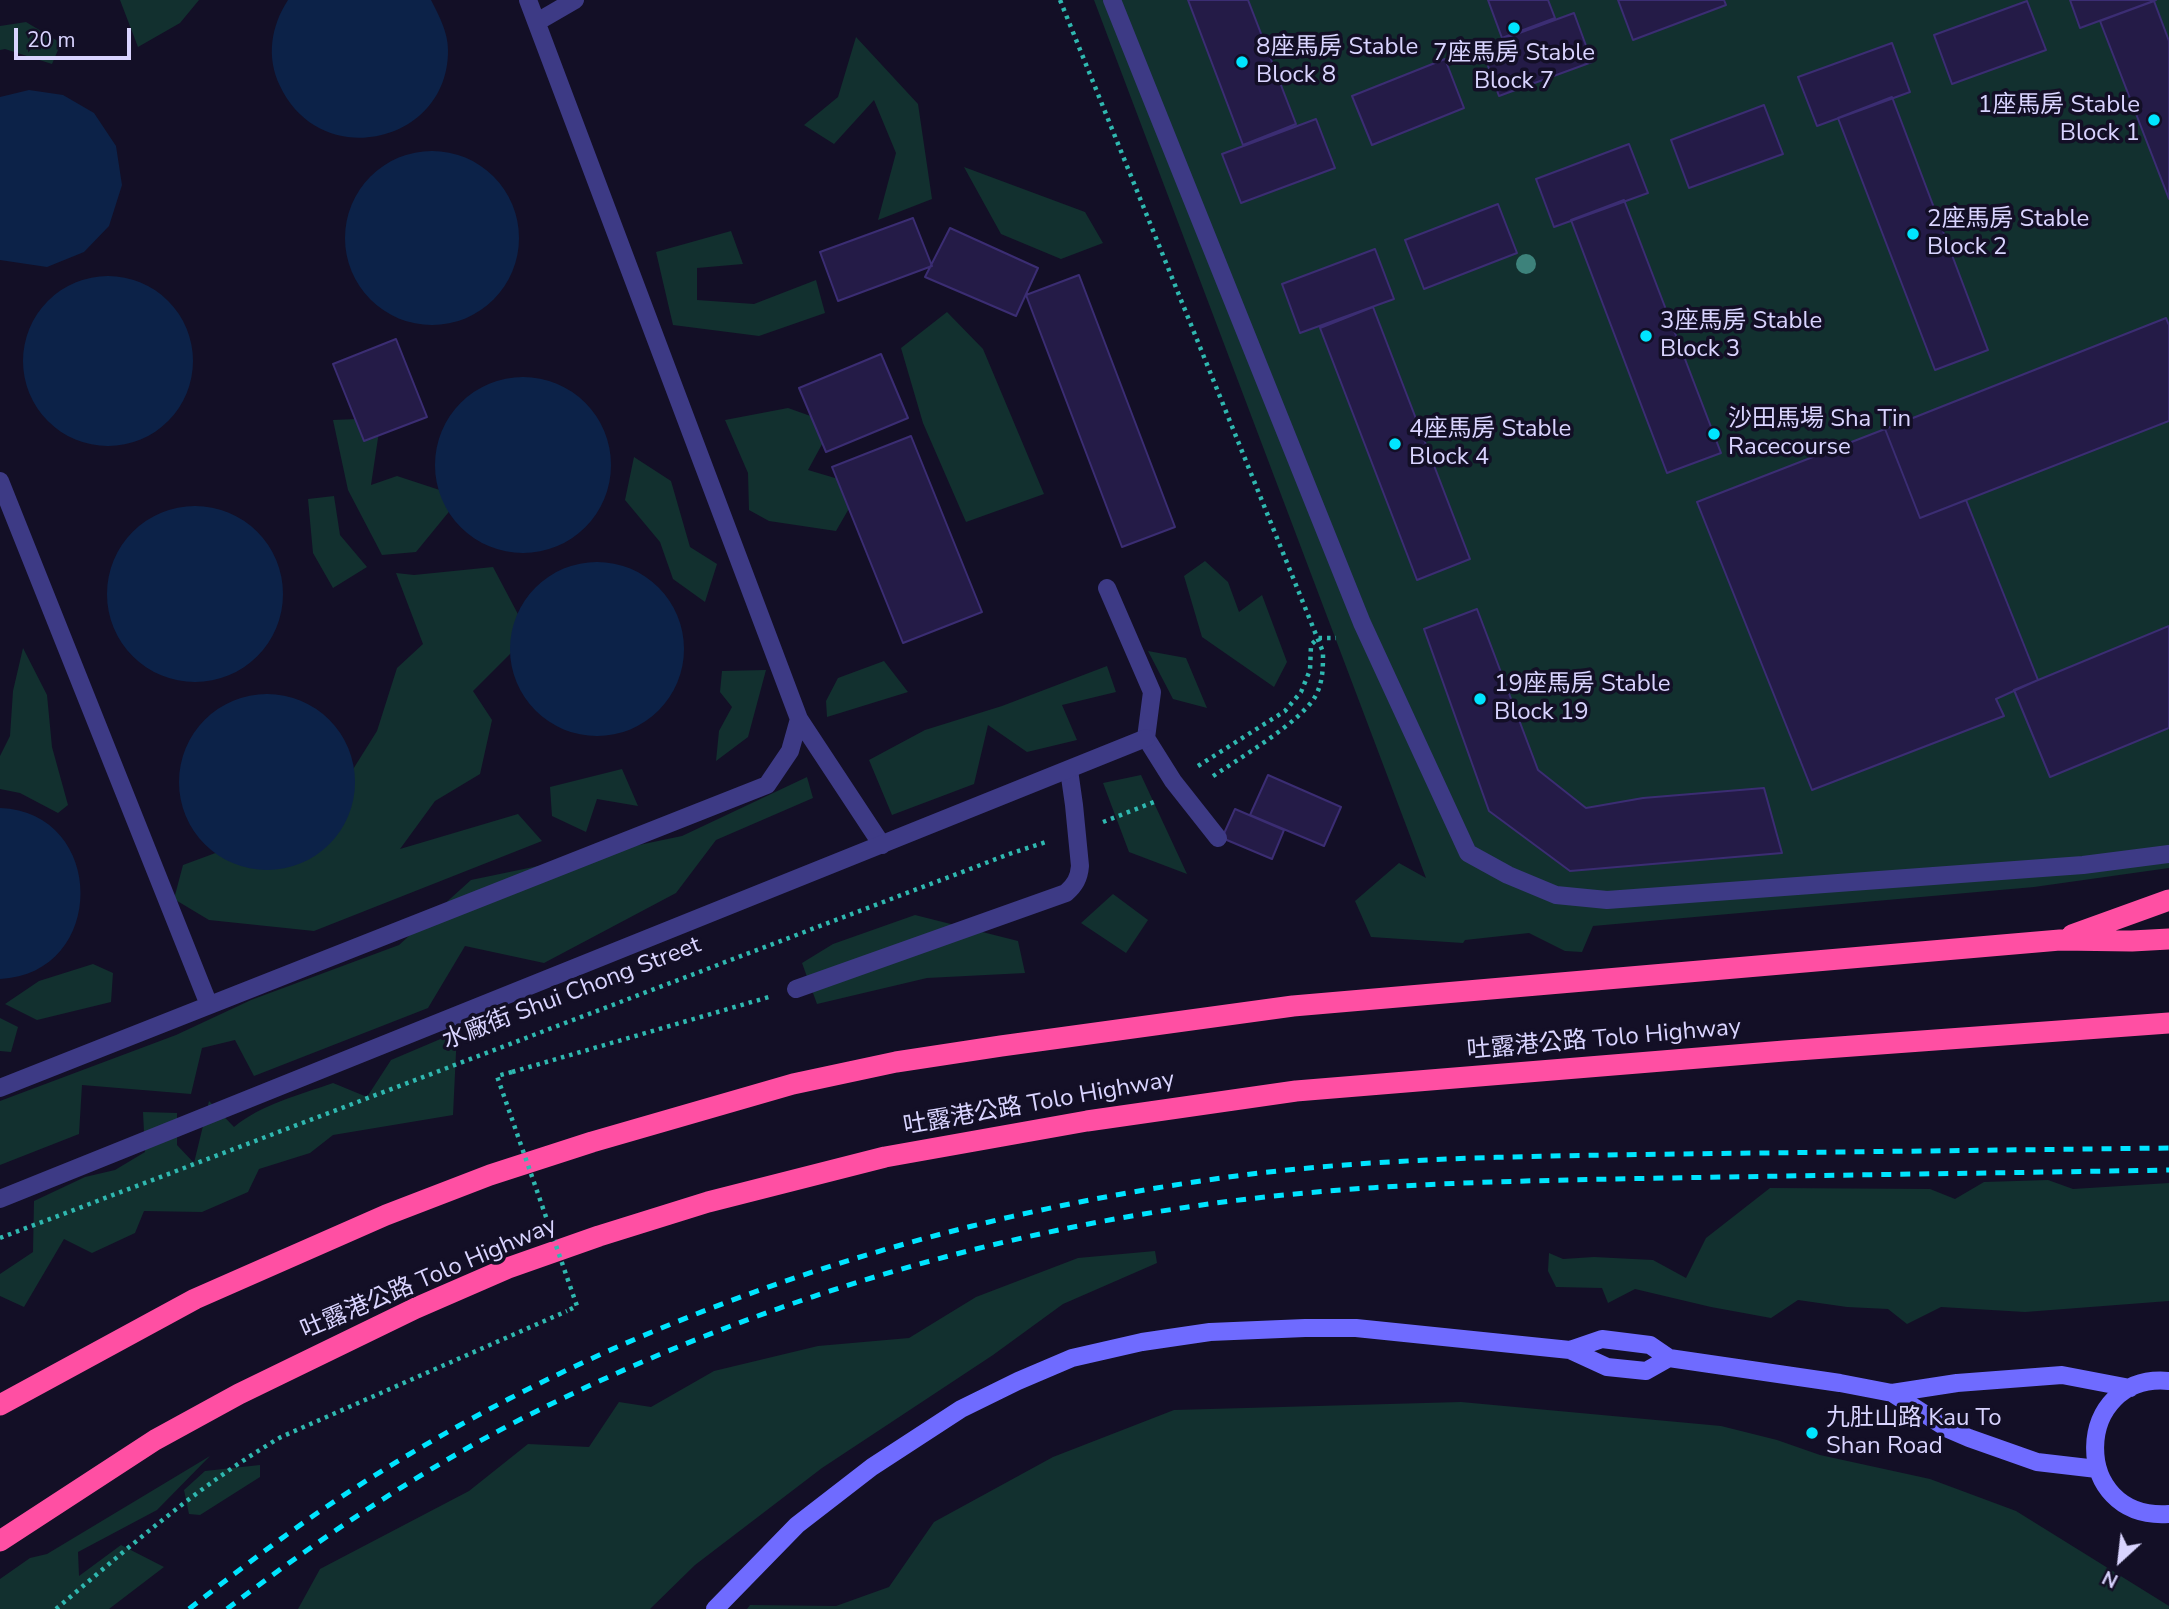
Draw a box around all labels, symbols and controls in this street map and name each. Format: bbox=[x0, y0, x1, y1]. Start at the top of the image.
scale bar bbox=[18, 14, 135, 58]
marker: 7座馬房 Stable Block 7 bbox=[1506, 20, 1522, 36]
text: 20 m bbox=[27, 26, 76, 54]
place label: 8座馬房 Stable Block 8 bbox=[1256, 34, 1418, 90]
place label: 7座馬房 Stable Block 7 bbox=[1433, 40, 1595, 96]
marker: 8座馬房 Stable Block 8 bbox=[1234, 54, 1250, 70]
place label: 1座馬房 Stable Block 1 bbox=[1978, 92, 2140, 148]
marker: 1座馬房 Stable Block 1 bbox=[2146, 112, 2162, 128]
place label: 2座馬房 Stable Block 2 bbox=[1927, 206, 2089, 262]
marker: 2座馬房 Stable Block 2 bbox=[1905, 226, 1921, 242]
place label: 3座馬房 Stable Block 3 bbox=[1660, 308, 1822, 364]
marker: 3座馬房 Stable Block 3 bbox=[1638, 328, 1654, 344]
place label: 沙田馬場 Sha Tin Racecourse bbox=[1728, 406, 1911, 462]
place label: 4座馬房 Stable Block 4 bbox=[1409, 416, 1571, 472]
marker: 沙田馬場 Sha Tin Racecourse bbox=[1706, 426, 1722, 442]
marker: 4座馬房 Stable Block 4 bbox=[1387, 436, 1403, 452]
place label: 19座馬房 Stable Block 19 bbox=[1494, 671, 1671, 727]
marker: 19座馬房 Stable Block 19 bbox=[1472, 691, 1488, 707]
street label: 水廠街 Shui Chong Street bbox=[439, 931, 705, 1057]
street label: 吐露港公路 Tolo Highway bbox=[1466, 1014, 1742, 1066]
street label: 吐露港公路 Tolo Highway bbox=[901, 1066, 1177, 1142]
street label: 吐露港公路 Tolo Highway bbox=[297, 1212, 561, 1346]
place label: 九肚山路 Kau To Shan Road bbox=[1826, 1405, 2001, 1461]
marker: 九肚山路 Kau To Shan Road bbox=[1804, 1425, 1820, 1441]
north arrow bbox=[2085, 1525, 2155, 1595]
text: N bbox=[2098, 1564, 2123, 1594]

